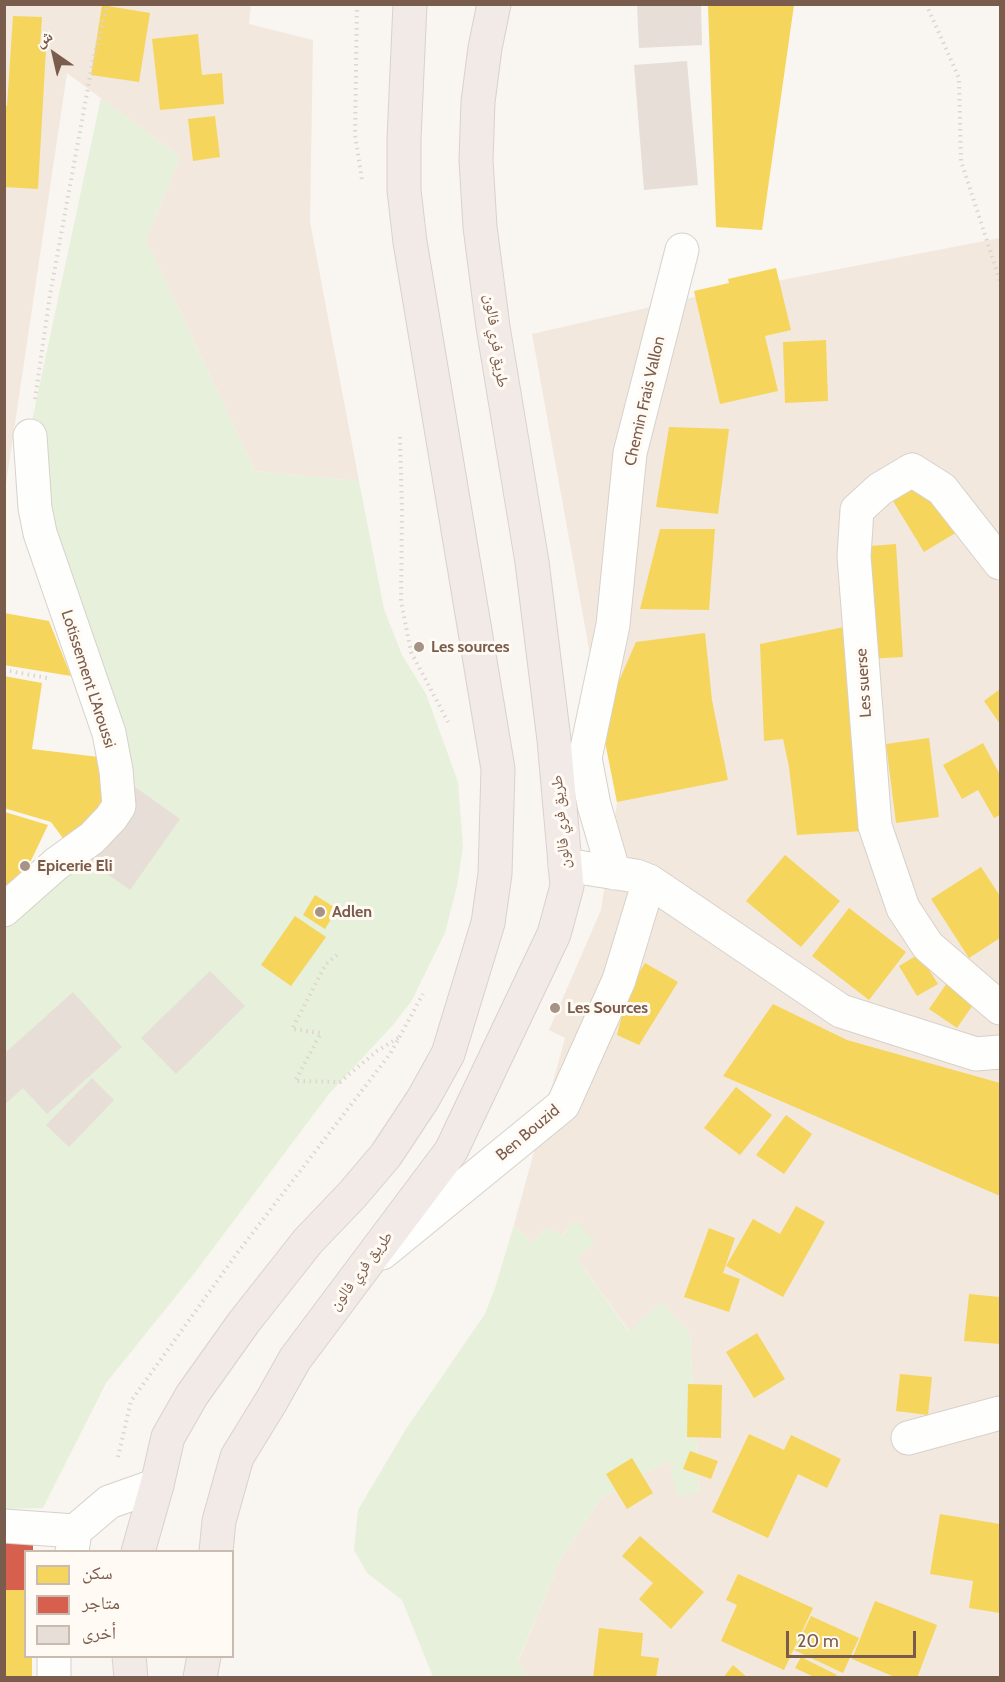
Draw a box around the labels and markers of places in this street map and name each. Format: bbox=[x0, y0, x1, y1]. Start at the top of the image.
place label: Les sources bbox=[431, 637, 510, 657]
marker: Les sources bbox=[412, 640, 426, 654]
place label: Epicerie Eli bbox=[37, 856, 113, 876]
marker: Epicerie Eli bbox=[18, 859, 32, 873]
place label: Adlen bbox=[332, 902, 372, 922]
marker: Adlen bbox=[313, 905, 327, 919]
place label: Les Sources bbox=[567, 998, 648, 1018]
marker: Les Sources bbox=[548, 1001, 562, 1015]

